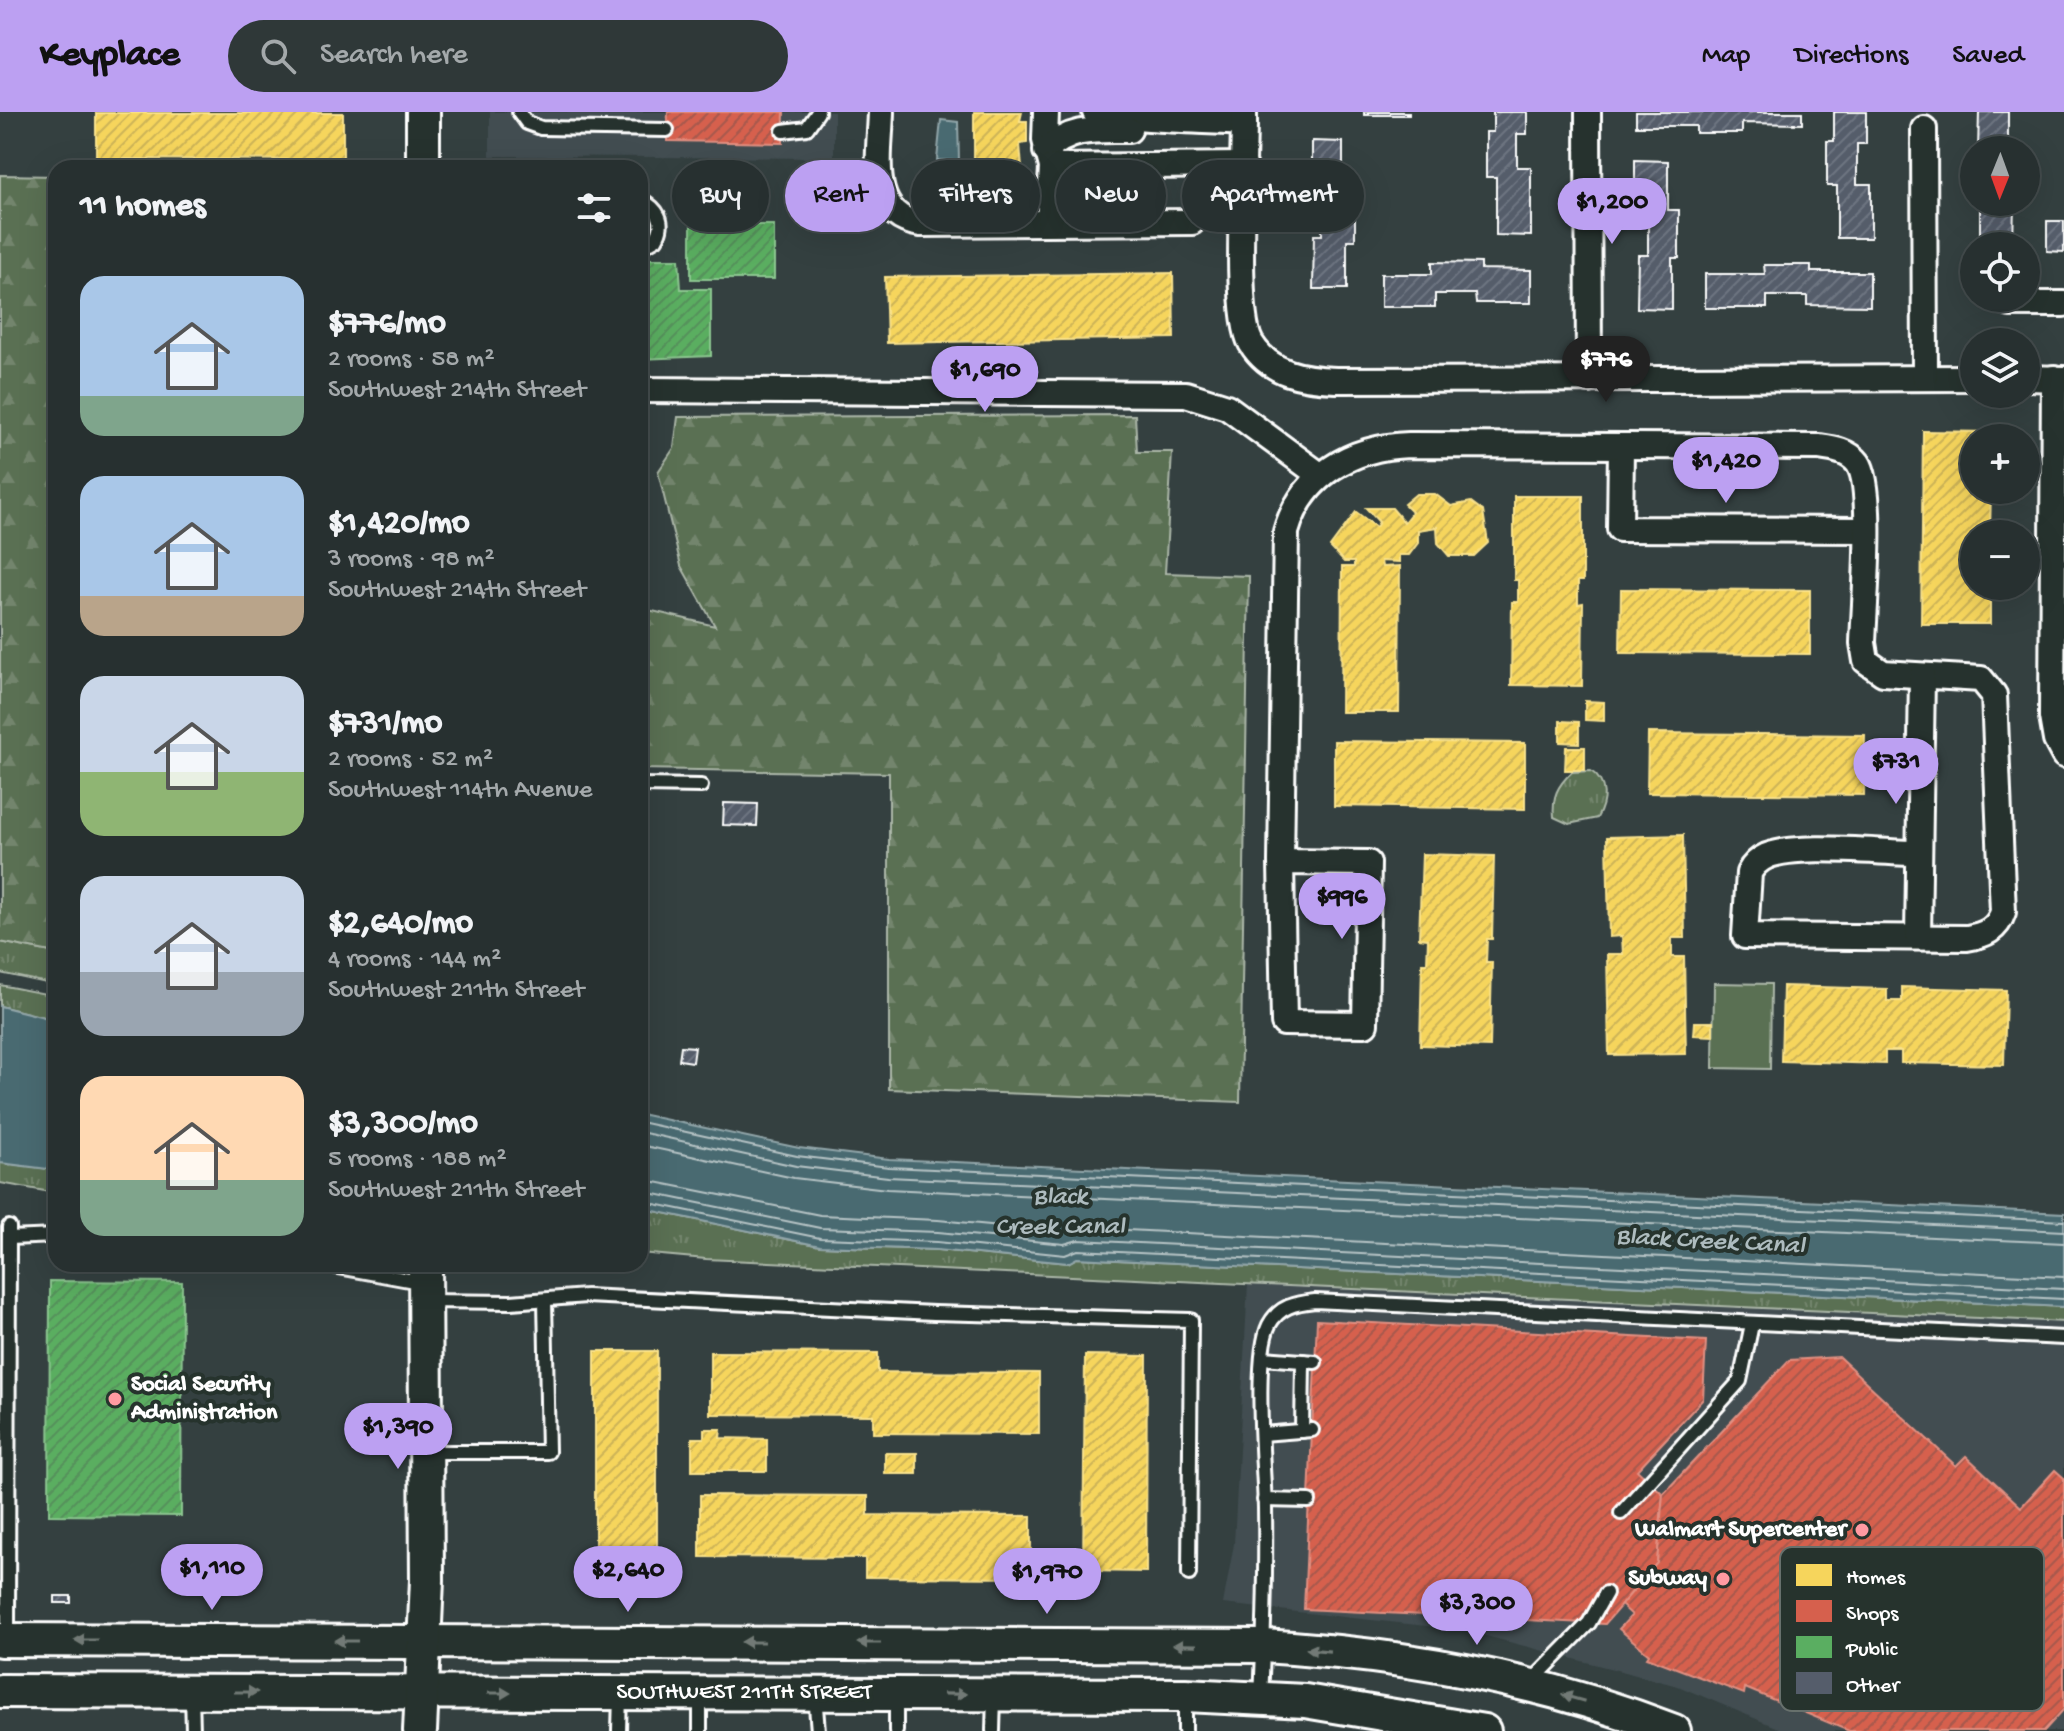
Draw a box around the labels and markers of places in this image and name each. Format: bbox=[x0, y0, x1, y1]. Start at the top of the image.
pin: $1,200 bbox=[1547, 178, 1677, 246]
pin: $776 bbox=[1559, 336, 1653, 404]
pin: $1,690 bbox=[920, 346, 1050, 414]
pin: $1,420 bbox=[1661, 437, 1791, 505]
pin: $731 bbox=[1849, 738, 1943, 806]
pin: $996 bbox=[1295, 873, 1389, 941]
place label: Social Security Administration bbox=[130, 1371, 278, 1428]
marker: Social Security Administration bbox=[106, 1390, 124, 1408]
pin: $1,390 bbox=[333, 1403, 463, 1471]
place label: Walmart Supercenter bbox=[1634, 1516, 1848, 1545]
marker: Walmart Supercenter bbox=[1853, 1521, 1871, 1539]
pin: $1,110 bbox=[147, 1544, 277, 1612]
pin: $2,640 bbox=[563, 1546, 693, 1614]
pin: $1,970 bbox=[982, 1548, 1112, 1616]
place label: Subway bbox=[1628, 1565, 1707, 1594]
marker: Subway bbox=[1714, 1570, 1732, 1588]
pin: $3,300 bbox=[1412, 1579, 1542, 1647]

